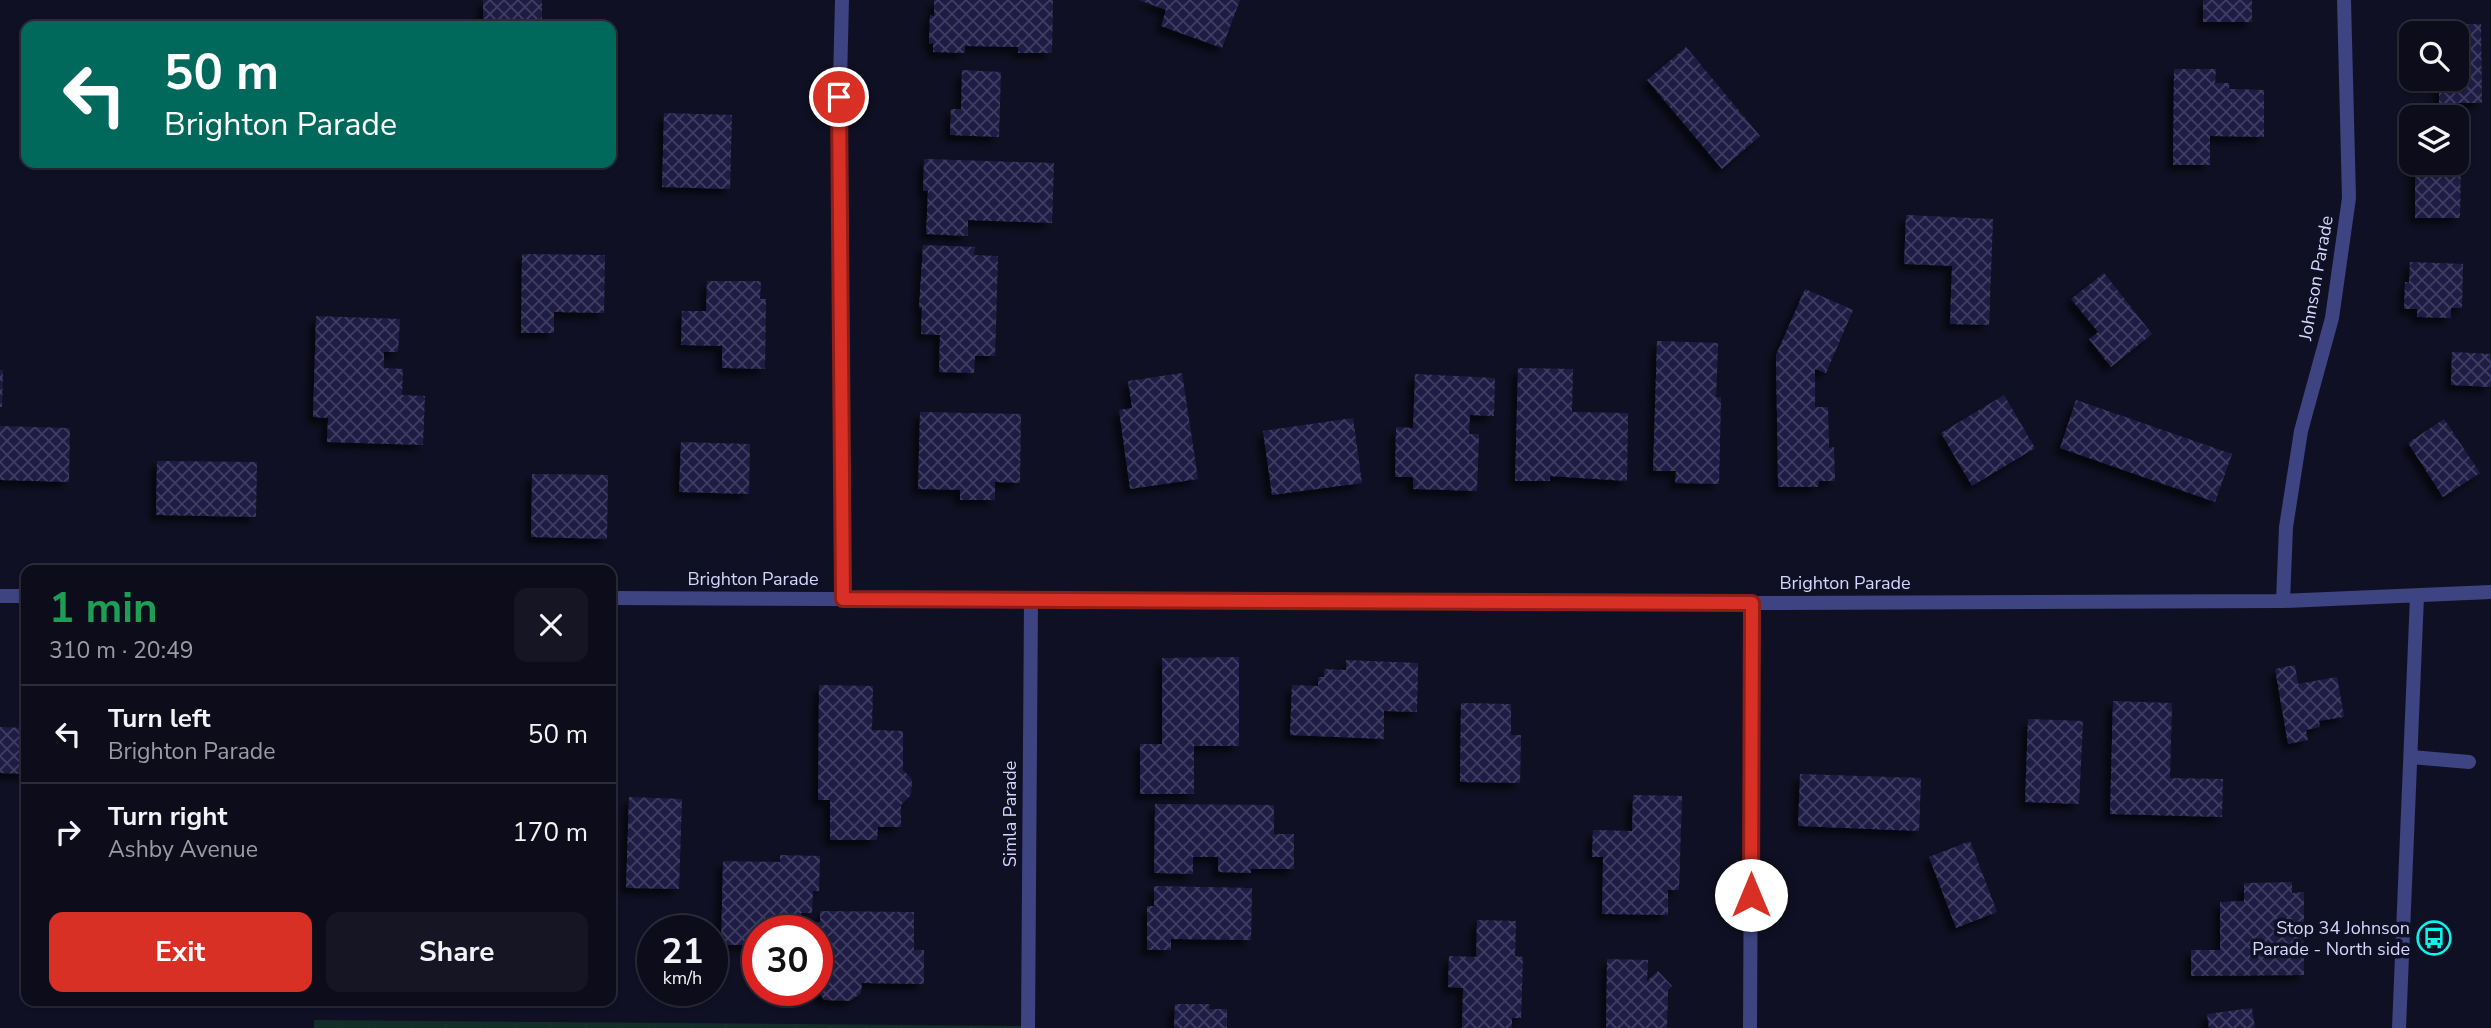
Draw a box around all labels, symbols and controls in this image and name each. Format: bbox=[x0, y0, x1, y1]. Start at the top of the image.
map controls bbox=[2399, 21, 2469, 175]
button: search bbox=[2399, 21, 2469, 91]
text: 50 m bbox=[164, 39, 279, 106]
icon: left bbox=[49, 49, 140, 140]
pin bbox=[809, 67, 869, 127]
icon: arrive bbox=[820, 78, 858, 116]
text: Brighton Parade bbox=[164, 103, 397, 146]
button: layers bbox=[2399, 105, 2469, 175]
street label: Johnson Parade bbox=[2293, 214, 2339, 343]
street label: Brighton Parade bbox=[687, 567, 819, 591]
street label: Brighton Parade bbox=[1779, 571, 1911, 595]
text: 1 min bbox=[49, 580, 158, 637]
button: close bbox=[514, 588, 588, 662]
text: 310 m · 20:49 bbox=[49, 635, 194, 666]
text: Turn left bbox=[108, 701, 211, 736]
icon: left bbox=[49, 715, 87, 753]
text: 50 m bbox=[528, 717, 588, 752]
text: Brighton Parade bbox=[108, 736, 276, 767]
street label: Simla Parade bbox=[998, 761, 1022, 867]
text: Turn right bbox=[108, 799, 227, 834]
icon: right bbox=[49, 813, 87, 851]
text: 170 m bbox=[512, 815, 588, 850]
text: Ashby Avenue bbox=[108, 834, 258, 865]
position arrow bbox=[1714, 858, 1788, 932]
button: Exit bbox=[49, 912, 312, 992]
button: Share bbox=[326, 912, 588, 992]
speed limit sign: 30 bbox=[742, 915, 833, 1006]
place label: Stop 34 Johnson Parade - North side bbox=[2252, 916, 2410, 961]
bus stop icon: Stop 34 Johnson Parade - North side bbox=[2415, 919, 2453, 957]
text: 21 bbox=[661, 928, 704, 975]
text: km/h bbox=[663, 966, 702, 990]

